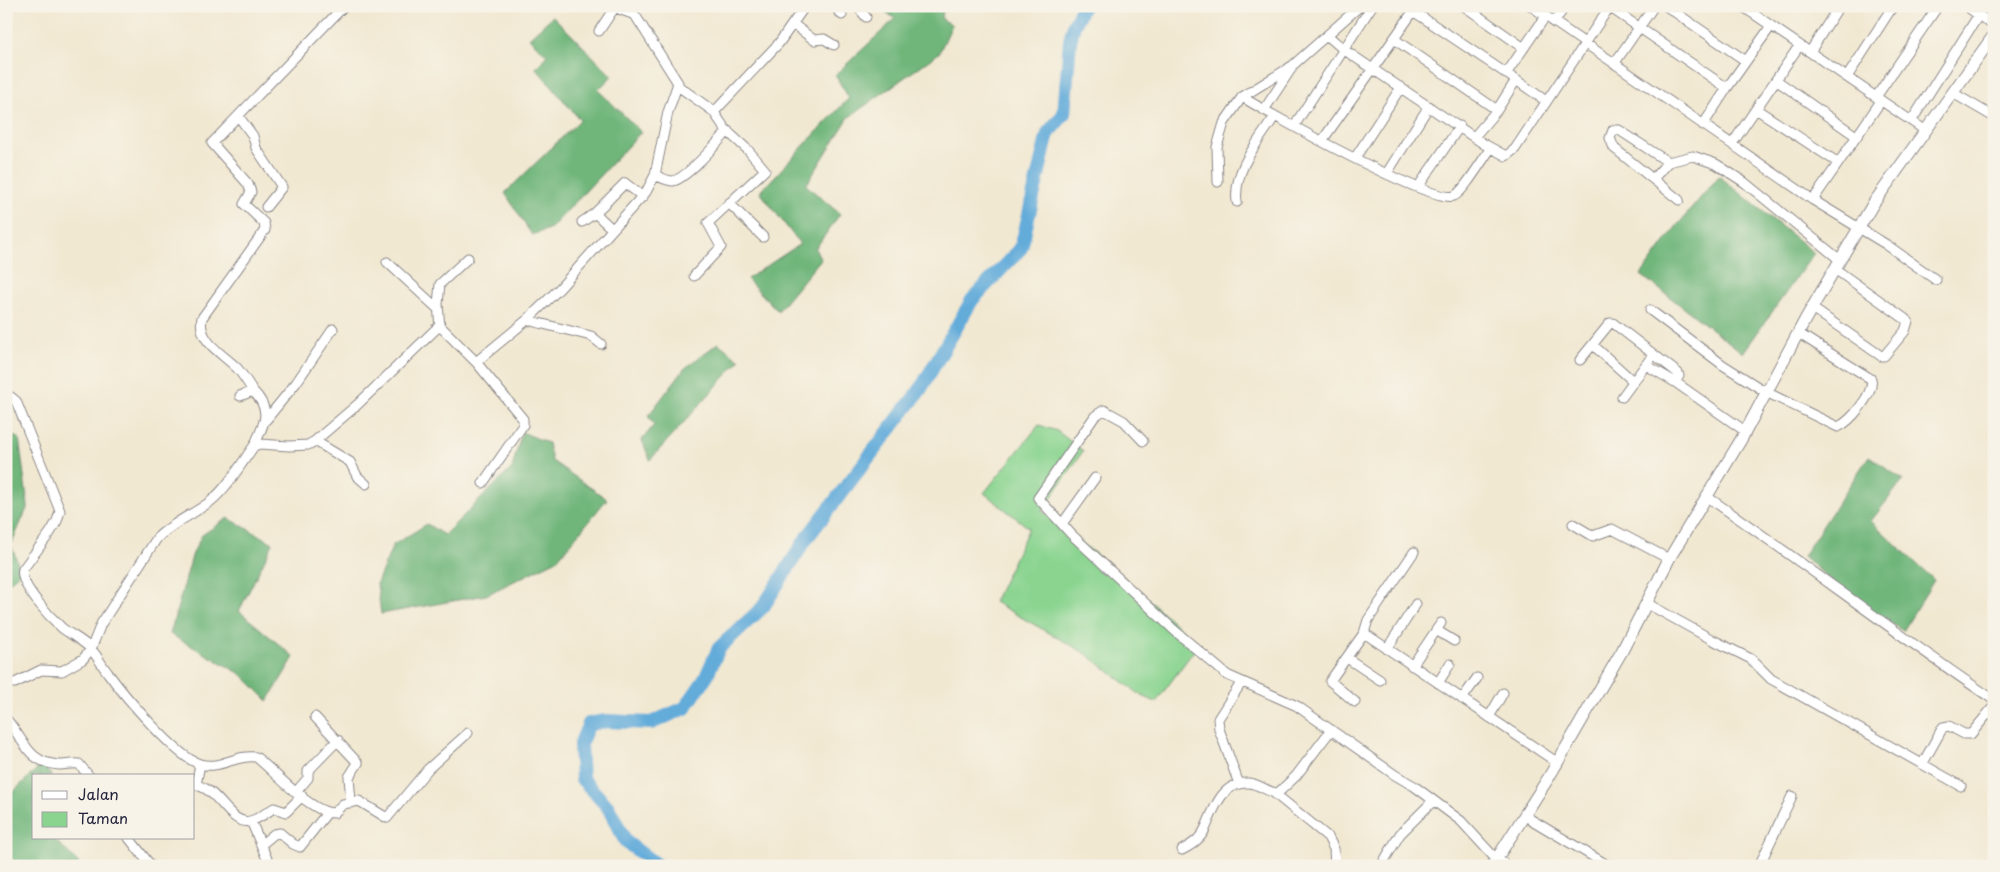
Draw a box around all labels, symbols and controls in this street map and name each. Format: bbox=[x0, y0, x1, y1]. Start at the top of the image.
legend bbox=[32, 774, 195, 840]
text: Jalan bbox=[78, 782, 119, 805]
text: Taman bbox=[78, 806, 128, 829]

